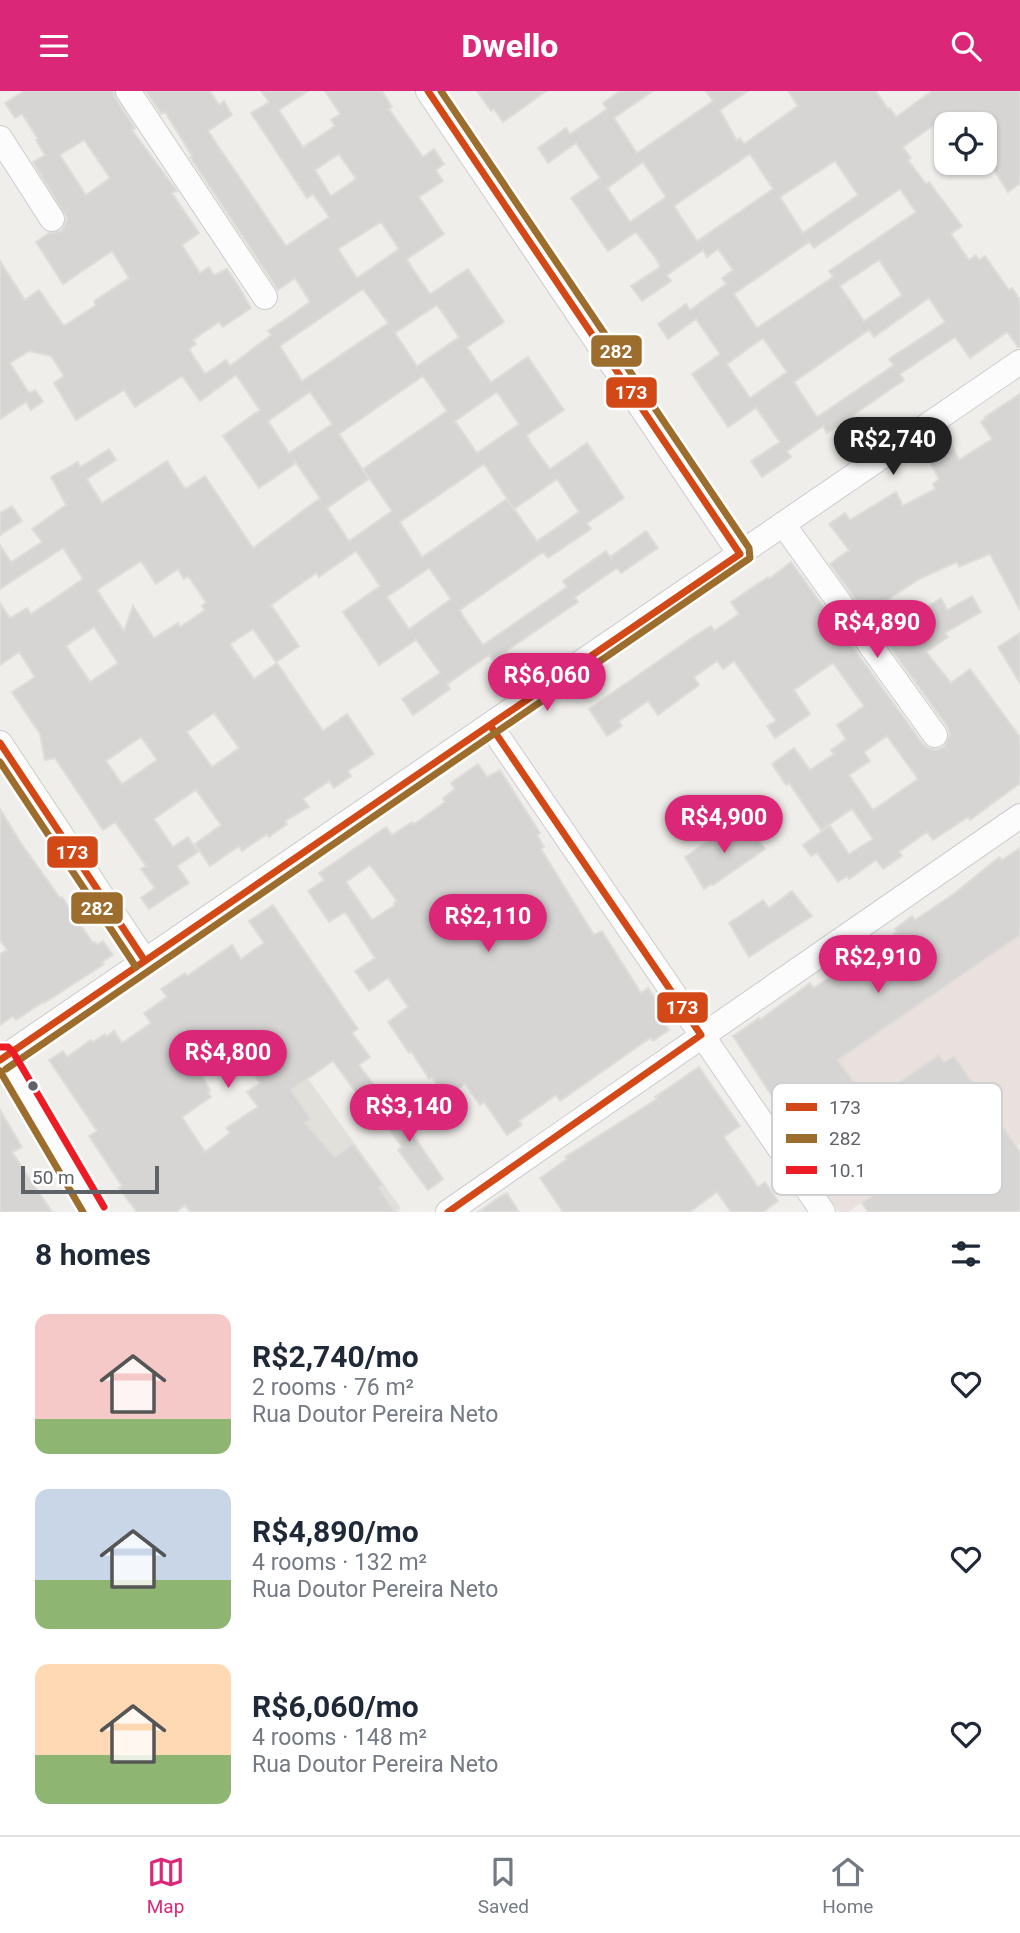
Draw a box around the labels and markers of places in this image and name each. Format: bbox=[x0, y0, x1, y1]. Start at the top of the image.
pin: R$2,740 bbox=[828, 417, 958, 477]
pin: R$4,890 bbox=[812, 601, 942, 660]
pin: R$6,060 bbox=[482, 653, 612, 713]
pin: R$4,900 bbox=[659, 795, 789, 855]
pin: R$2,110 bbox=[423, 895, 553, 954]
pin: R$2,910 bbox=[813, 935, 943, 995]
pin: R$4,800 bbox=[163, 1031, 293, 1090]
unlabelled marker bbox=[26, 1079, 40, 1093]
pin: R$3,140 bbox=[344, 1084, 474, 1144]

